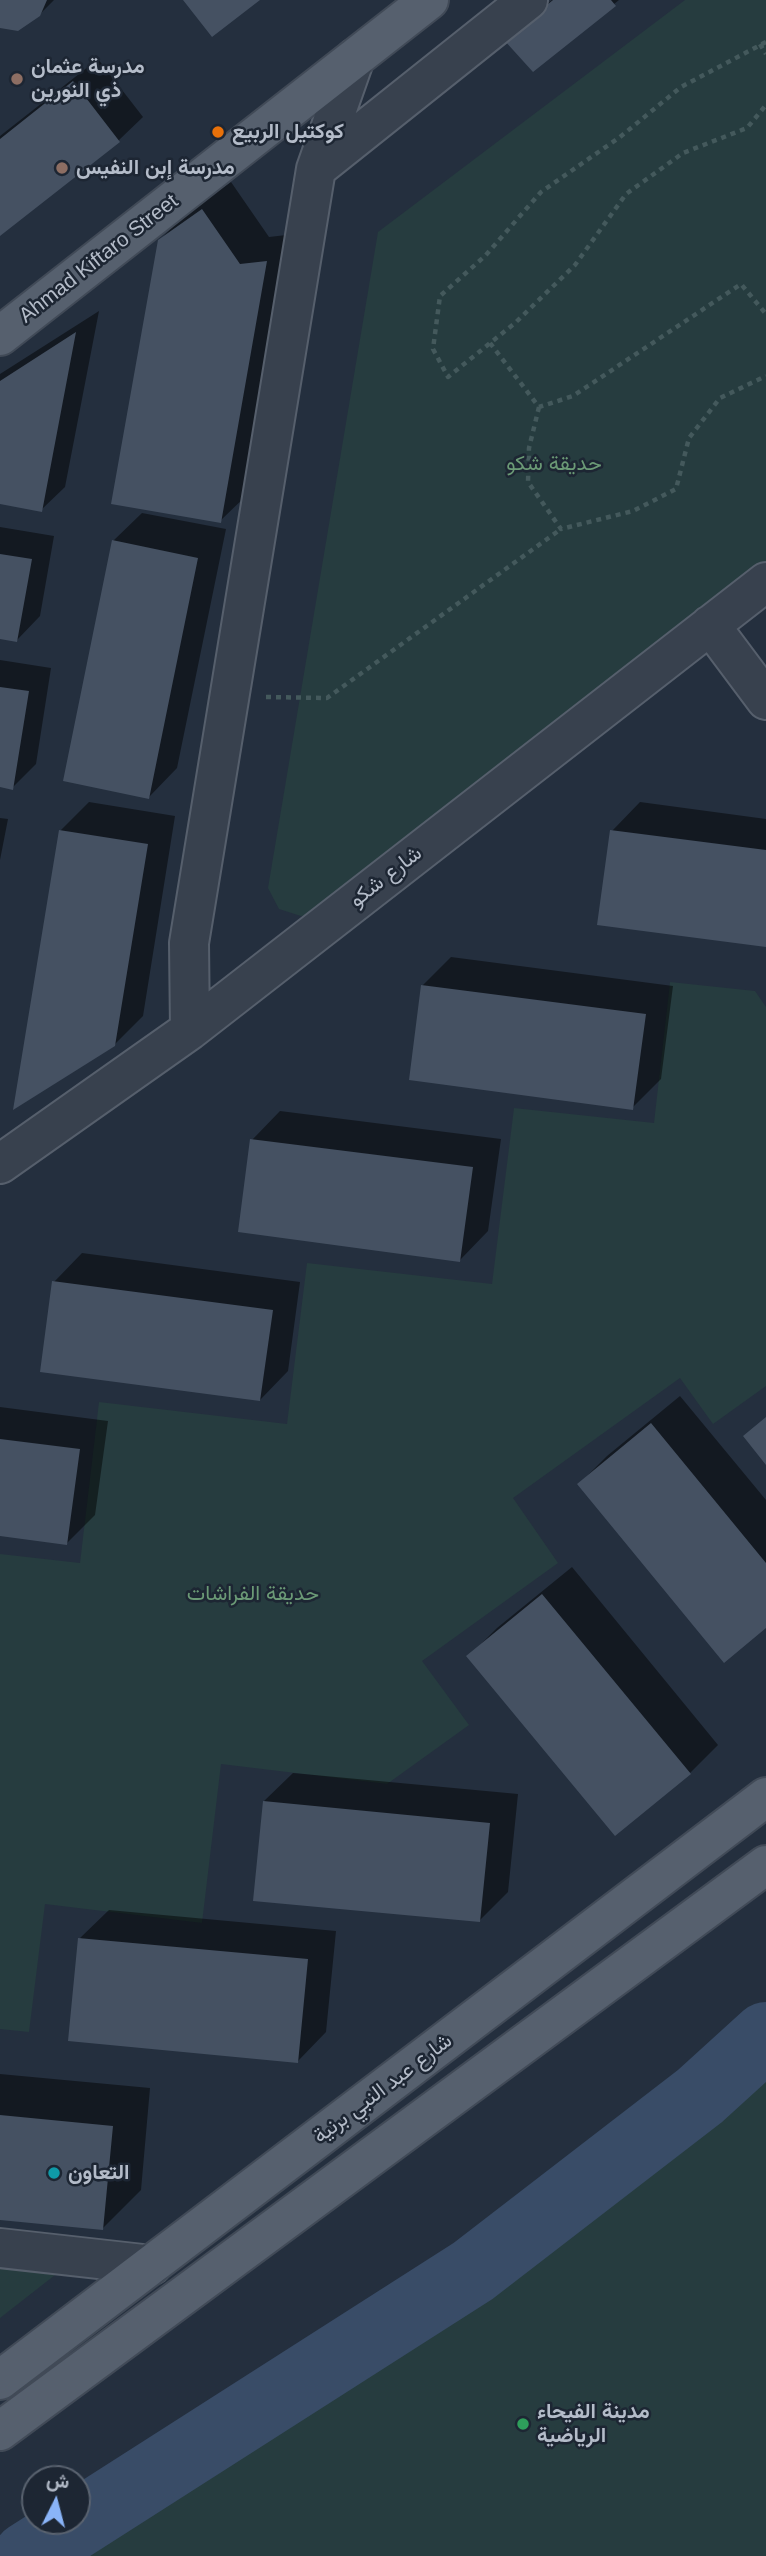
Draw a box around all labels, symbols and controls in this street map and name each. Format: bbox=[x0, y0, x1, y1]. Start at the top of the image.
place label: مدرسة عثمان ذي النورين bbox=[31, 54, 145, 104]
marker: مدرسة عثمان ذي النورين bbox=[9, 71, 25, 87]
place label: كوكتيل الربيع bbox=[232, 119, 344, 145]
marker: كوكتيل الربيع bbox=[210, 124, 226, 140]
place label: مدرسة إبن النفيس bbox=[76, 155, 235, 181]
marker: مدرسة إبن النفيس bbox=[54, 160, 70, 176]
street label: Ahmad Kiftaro Street bbox=[14, 189, 184, 329]
park label: حديقة شكو bbox=[506, 451, 602, 477]
street label: شارع شكو bbox=[345, 841, 427, 913]
park label: حديقة الفراشات bbox=[187, 1581, 319, 1607]
street label: شارع عبد النبي برنية bbox=[309, 2029, 457, 2149]
place label: التعاون bbox=[68, 2160, 129, 2186]
marker: التعاون bbox=[46, 2165, 62, 2181]
place label: مدينة الفيحاء الرياضية bbox=[537, 2399, 650, 2449]
marker: مدينة الفيحاء الرياضية bbox=[515, 2416, 531, 2432]
north arrow bbox=[21, 2465, 91, 2535]
text: ش bbox=[46, 2469, 70, 2492]

